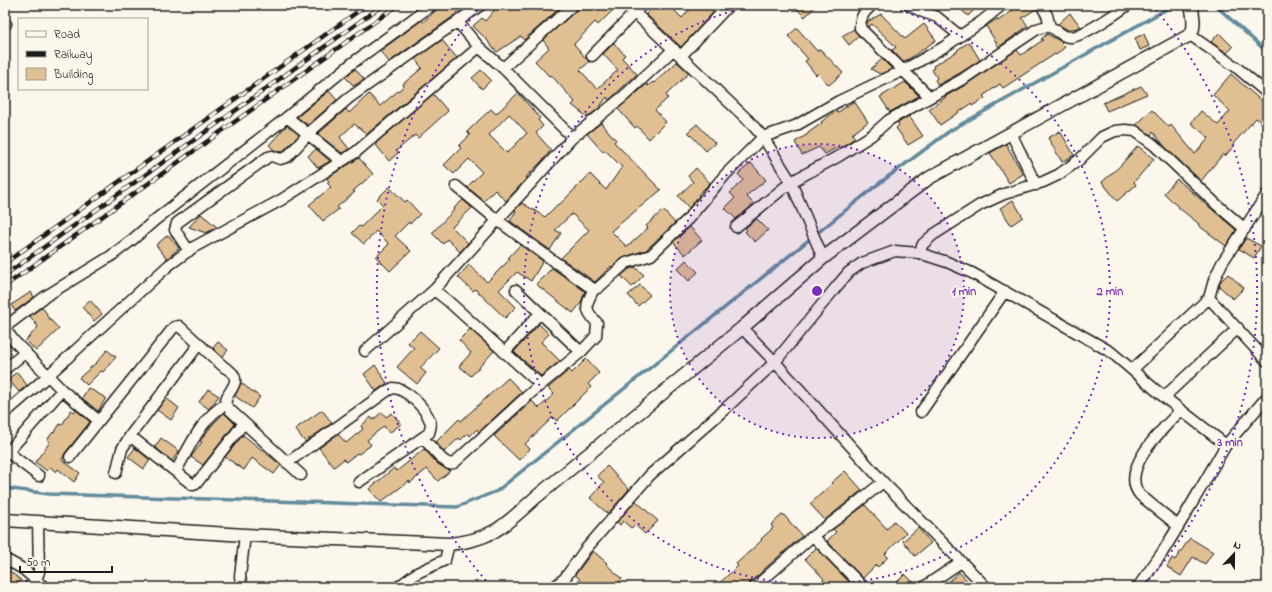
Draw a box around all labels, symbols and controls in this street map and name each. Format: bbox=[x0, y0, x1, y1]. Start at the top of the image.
legend bbox=[18, 18, 148, 90]
text: Road bbox=[54, 26, 80, 44]
text: Railway bbox=[54, 46, 93, 65]
text: Building bbox=[53, 66, 93, 85]
text: 1 min bbox=[952, 283, 976, 301]
text: 2 min bbox=[1096, 283, 1123, 301]
centre of rings bbox=[810, 284, 824, 298]
text: 3 min bbox=[1216, 434, 1243, 452]
north arrow bbox=[1214, 534, 1254, 574]
text: N bbox=[1231, 537, 1244, 554]
scale bar bbox=[20, 548, 112, 574]
text: 50 m bbox=[26, 554, 50, 572]

